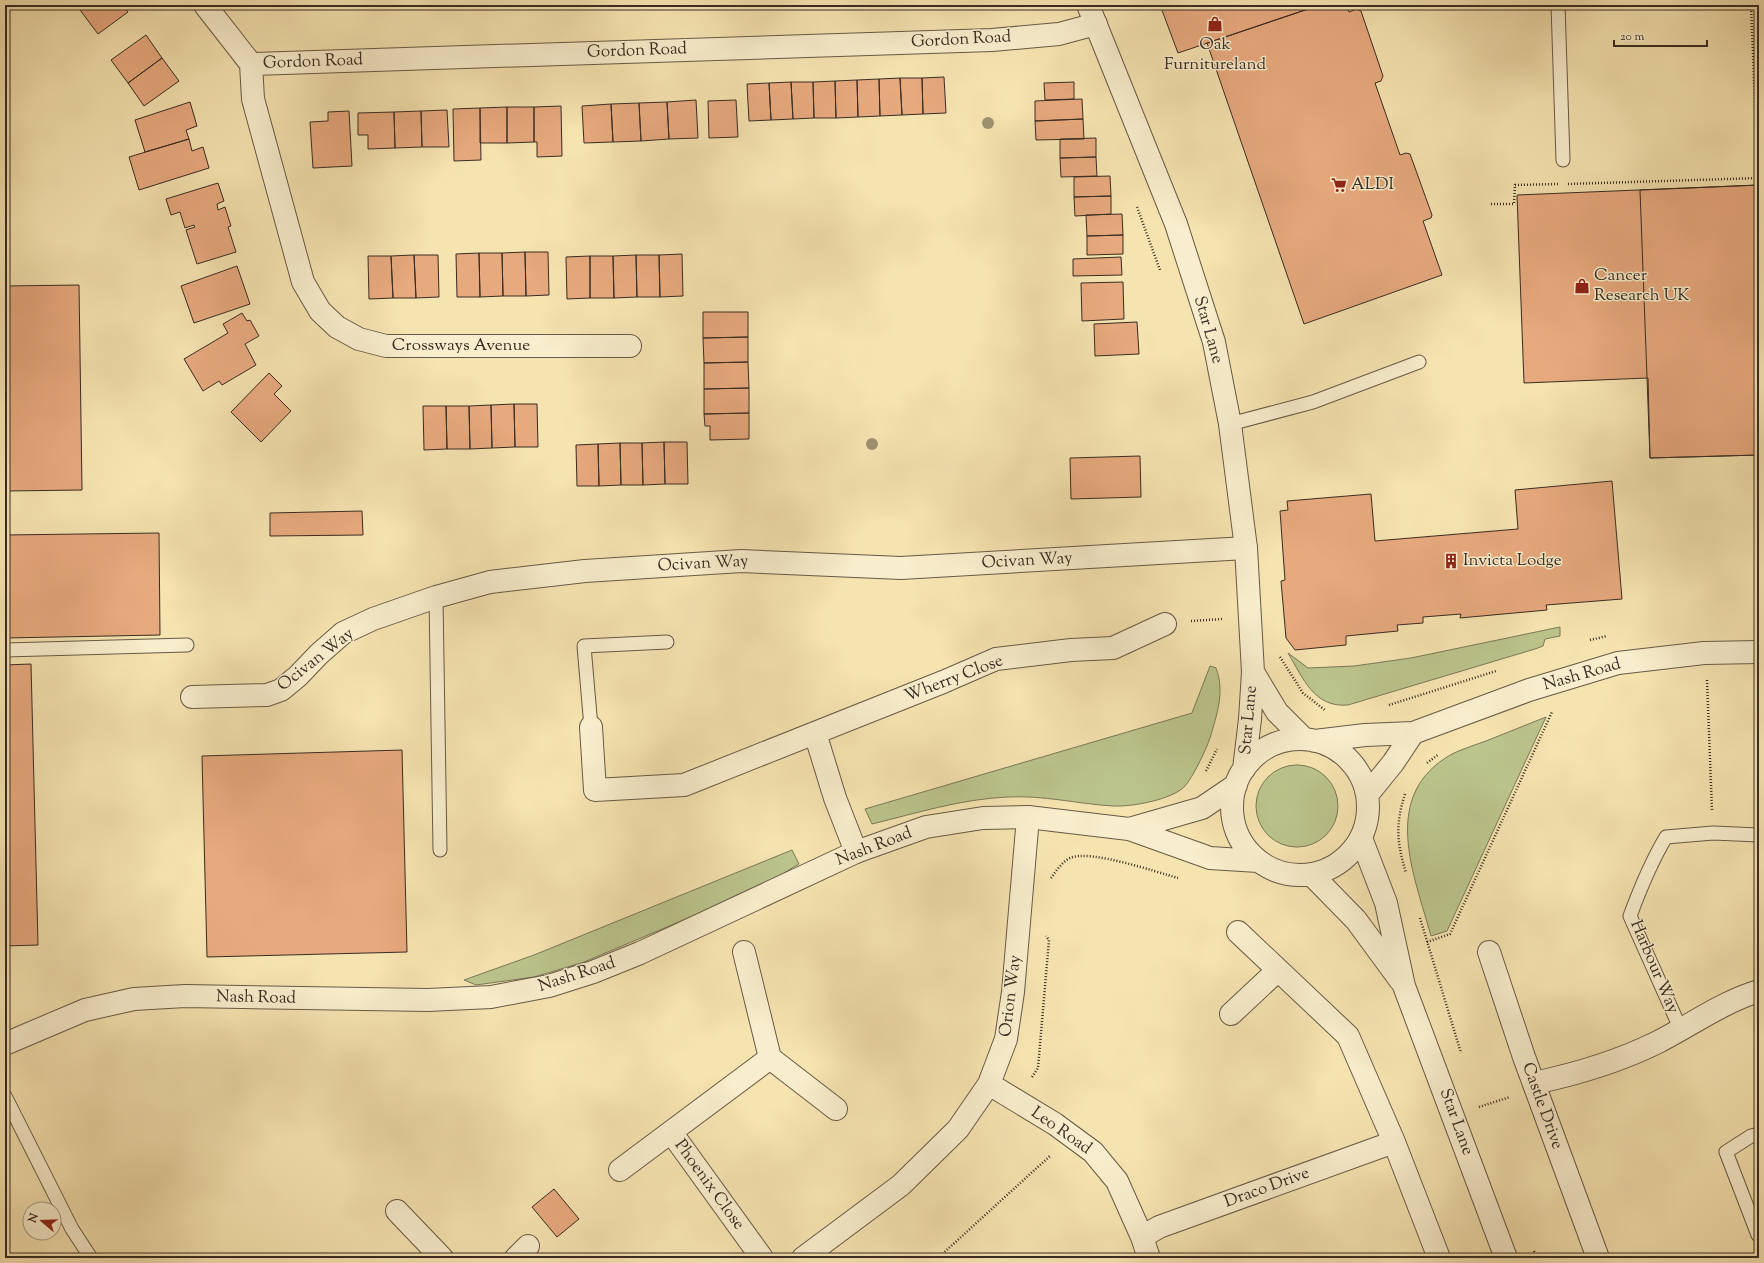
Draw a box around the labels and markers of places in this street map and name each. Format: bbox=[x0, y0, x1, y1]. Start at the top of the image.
shop icon: Oak Furnitureland bbox=[1206, 15, 1224, 33]
place label: Oak Furnitureland bbox=[1164, 33, 1266, 77]
place label: ALDI bbox=[1351, 173, 1395, 197]
supermarket icon: ALDI bbox=[1330, 176, 1348, 194]
place label: Cancer Research UK bbox=[1594, 264, 1690, 308]
shop icon: Cancer Research UK bbox=[1573, 277, 1591, 295]
place label: Invicta Lodge bbox=[1463, 549, 1562, 573]
building icon: Invicta Lodge bbox=[1442, 552, 1460, 570]

